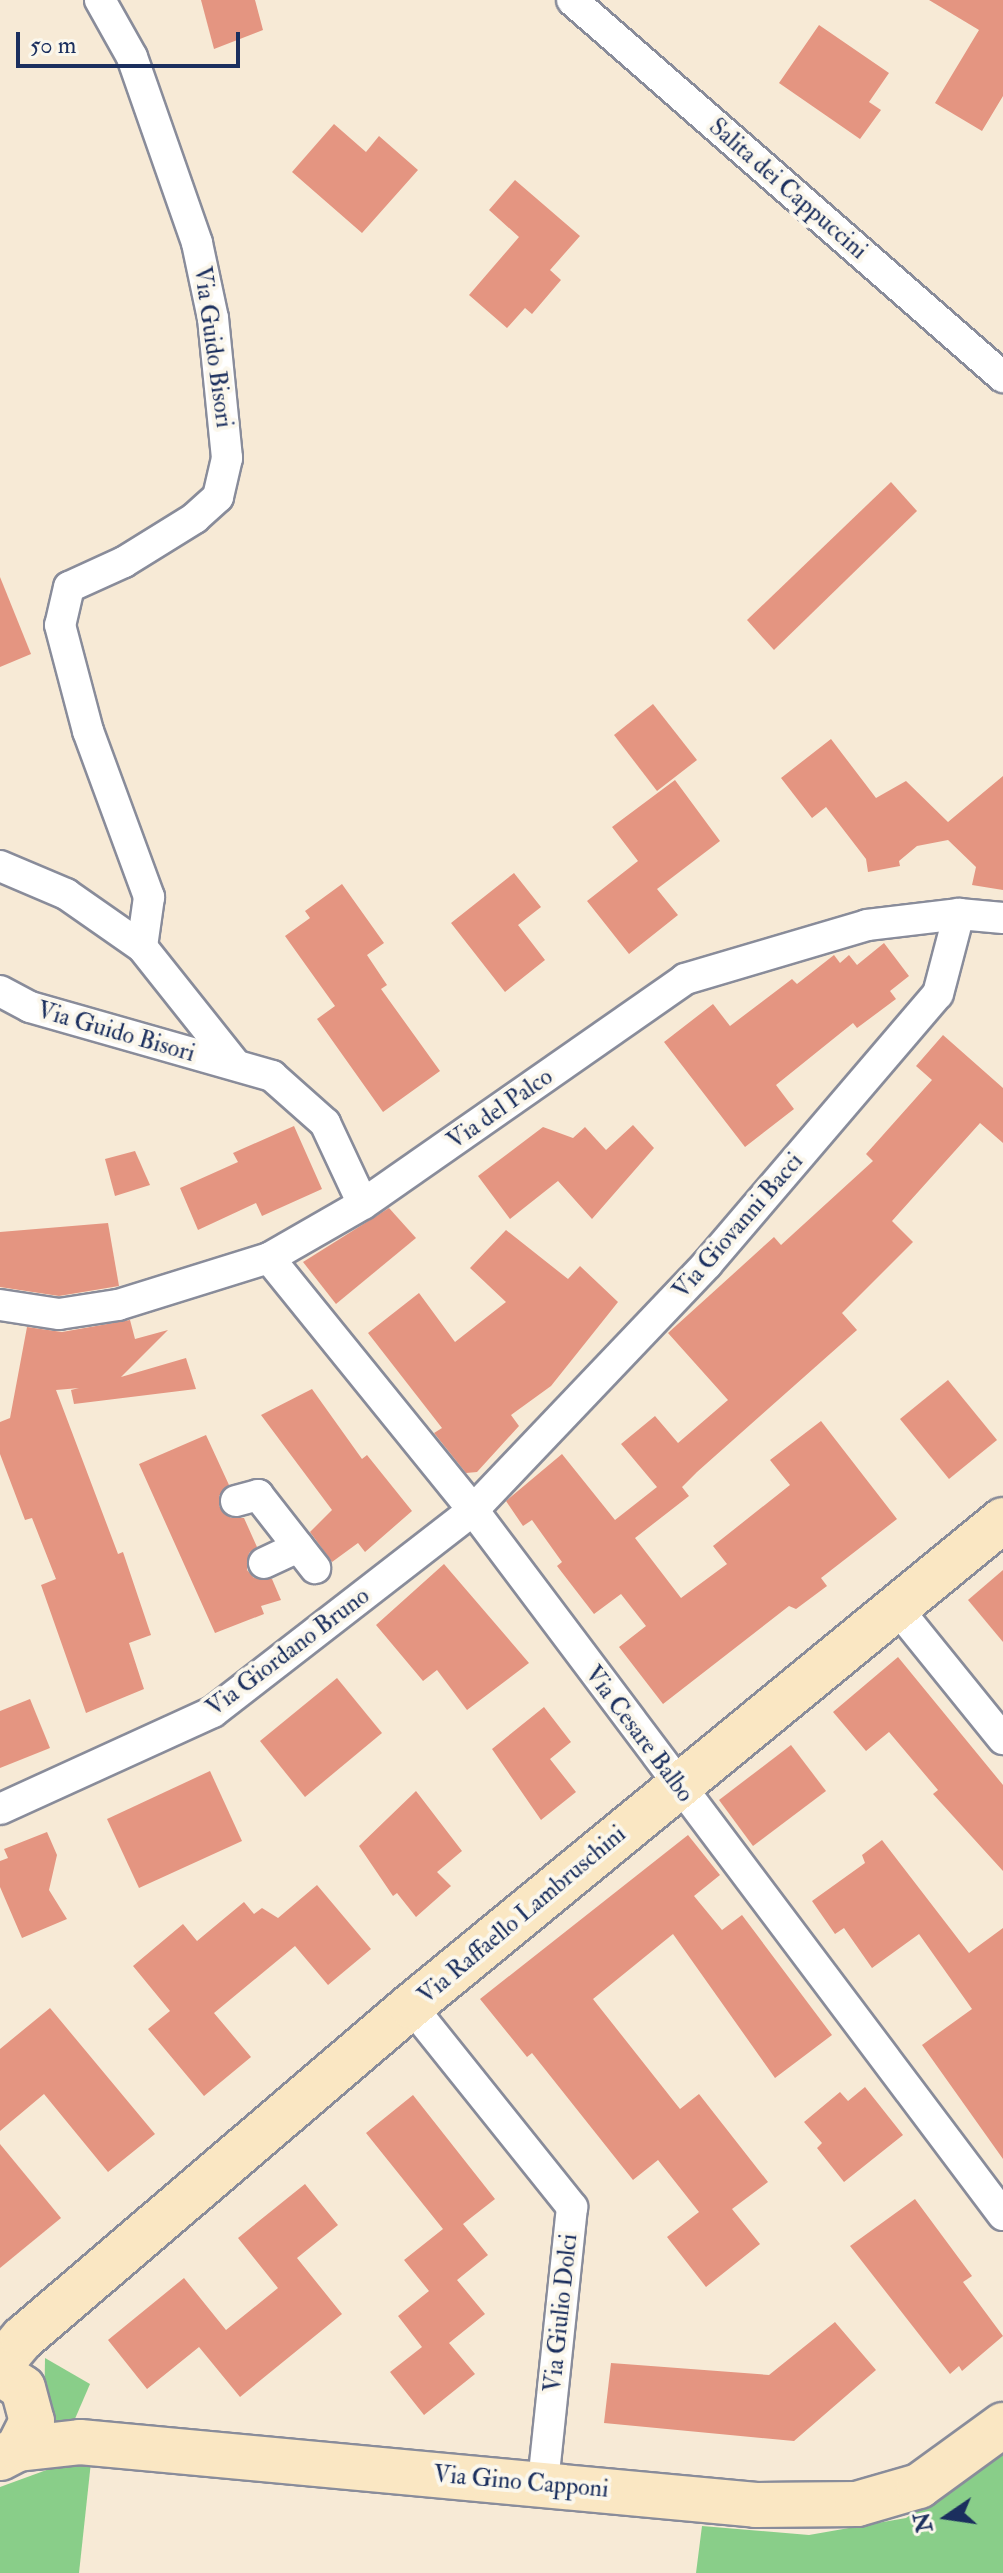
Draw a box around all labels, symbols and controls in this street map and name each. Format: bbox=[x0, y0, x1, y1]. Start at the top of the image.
scale bar bbox=[20, 16, 244, 66]
text: 50 m bbox=[30, 30, 76, 61]
street label: Salita dei Cappuccini bbox=[703, 113, 873, 265]
street label: Via Guido Bisori bbox=[187, 264, 239, 430]
street label: Via Guido Bisori bbox=[34, 996, 198, 1068]
street label: Via del Palco bbox=[442, 1062, 558, 1156]
street label: Via Giovanni Bacci bbox=[667, 1147, 809, 1305]
street label: Via Giordano Bruno bbox=[201, 1581, 375, 1723]
street label: Via Cesare Balbo bbox=[579, 1660, 699, 1808]
street label: Via Raffaello Lambruschini bbox=[412, 1820, 632, 2010]
street label: Via Giulio Dolci bbox=[538, 2232, 584, 2394]
street label: Via Gino Capponi bbox=[432, 2460, 610, 2504]
north arrow bbox=[907, 2477, 987, 2557]
text: N bbox=[908, 2510, 939, 2535]

